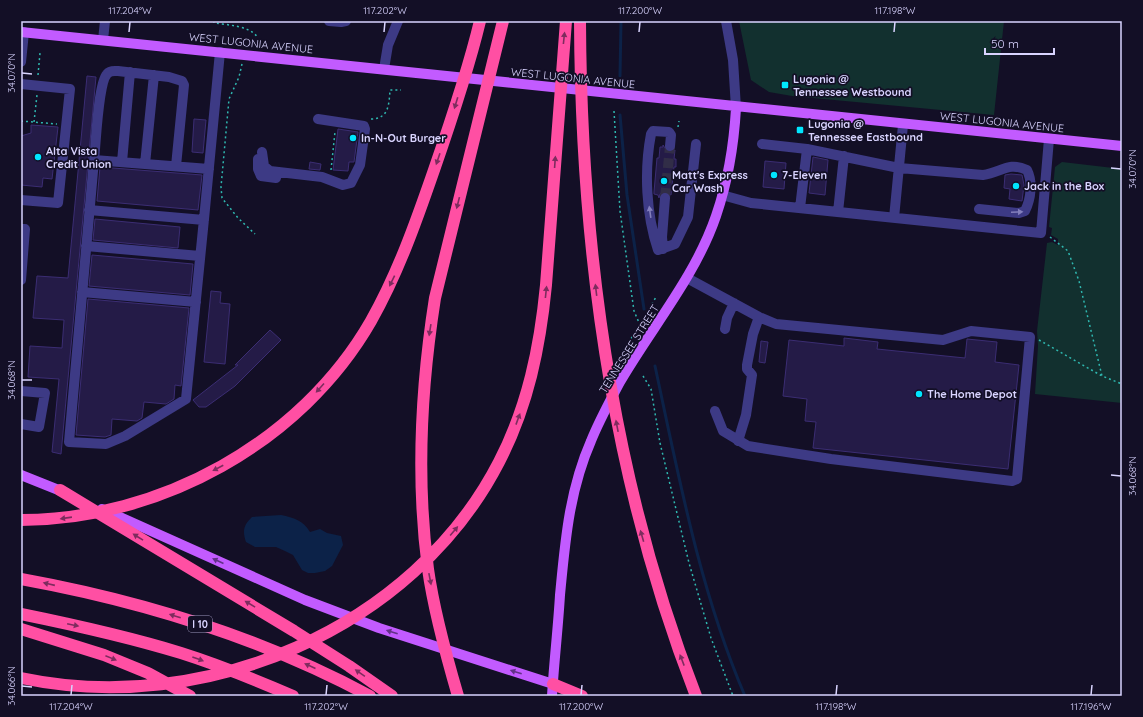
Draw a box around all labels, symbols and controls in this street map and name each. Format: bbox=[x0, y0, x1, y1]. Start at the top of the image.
text: 117.204°W bbox=[108, 4, 152, 17]
text: 117.202°W bbox=[363, 4, 407, 17]
text: 117.200°W bbox=[618, 4, 662, 17]
text: 117.198°W bbox=[875, 4, 916, 17]
street label: WEST LUGONIA AVENUE bbox=[188, 30, 314, 56]
scale bar bbox=[985, 30, 1054, 56]
one-way arrow bbox=[561, 32, 568, 44]
text: 50 m bbox=[991, 36, 1019, 51]
text: 34.070°N bbox=[5, 53, 18, 93]
street label: WEST LUGONIA AVENUE bbox=[510, 65, 636, 91]
place label: Lugonia @ Tennessee Westbound bbox=[793, 72, 912, 99]
marker: Lugonia @ Tennessee Westbound bbox=[780, 80, 790, 90]
one-way arrow bbox=[453, 97, 459, 109]
street label: WEST LUGONIA AVENUE bbox=[939, 109, 1065, 135]
place label: Lugonia @ Tennessee Eastbound bbox=[808, 117, 923, 144]
marker: Lugonia @ Tennessee Eastbound bbox=[795, 125, 805, 135]
place label: In-N-Out Burger bbox=[361, 131, 446, 145]
marker: In-N-Out Burger bbox=[348, 133, 358, 143]
place label: Alta Vista Credit Union bbox=[46, 144, 111, 171]
text: 34.070°N bbox=[1126, 149, 1139, 189]
marker: Alta Vista Credit Union bbox=[33, 152, 43, 162]
one-way arrow bbox=[434, 154, 440, 166]
one-way arrow bbox=[552, 156, 559, 168]
place label: Matt's Express Car Wash bbox=[672, 168, 748, 195]
place label: 7-Eleven bbox=[782, 168, 827, 182]
marker: 7-Eleven bbox=[769, 170, 779, 180]
marker: Matt's Express Car Wash bbox=[659, 176, 669, 186]
place label: Jack in the Box bbox=[1024, 179, 1105, 193]
marker: Jack in the Box bbox=[1011, 181, 1021, 191]
one-way arrow bbox=[454, 197, 460, 210]
one-way arrow bbox=[647, 206, 653, 218]
one-way arrow bbox=[1011, 209, 1024, 215]
one-way arrow bbox=[388, 275, 395, 287]
one-way arrow bbox=[593, 284, 599, 296]
one-way arrow bbox=[542, 286, 549, 298]
street label: TENNESSEE STREET bbox=[596, 302, 662, 396]
one-way arrow bbox=[427, 324, 433, 336]
text: 34.068°N bbox=[5, 360, 18, 400]
one-way arrow bbox=[315, 383, 324, 394]
place label: The Home Depot bbox=[927, 387, 1017, 401]
marker: The Home Depot bbox=[914, 389, 924, 399]
one-way arrow bbox=[516, 412, 522, 424]
one-way arrow bbox=[614, 420, 620, 432]
text: 34.068°N bbox=[1126, 456, 1139, 496]
one-way arrow bbox=[212, 465, 224, 472]
one-way arrow bbox=[59, 515, 72, 521]
one-way arrow bbox=[450, 526, 459, 536]
one-way arrow bbox=[639, 530, 645, 542]
one-way arrow bbox=[132, 534, 144, 541]
one-way arrow bbox=[213, 558, 224, 564]
one-way arrow bbox=[427, 573, 433, 585]
one-way arrow bbox=[43, 581, 55, 587]
one-way arrow bbox=[244, 601, 256, 608]
one-way arrow bbox=[169, 613, 181, 619]
road number: I 10 bbox=[188, 616, 212, 632]
one-way arrow bbox=[67, 622, 79, 628]
one-way arrow bbox=[386, 629, 398, 635]
one-way arrow bbox=[678, 653, 684, 665]
one-way arrow bbox=[106, 656, 118, 662]
one-way arrow bbox=[193, 656, 205, 662]
one-way arrow bbox=[304, 663, 316, 669]
text: 34.066°N bbox=[5, 666, 18, 706]
one-way arrow bbox=[354, 669, 365, 677]
one-way arrow bbox=[509, 669, 521, 675]
text: 117.204°W bbox=[49, 700, 93, 713]
text: 117.202°W bbox=[304, 700, 348, 713]
text: 117.200°W bbox=[559, 700, 603, 713]
text: 117.198°W bbox=[816, 700, 857, 713]
text: 117.196°W bbox=[1071, 700, 1112, 713]

